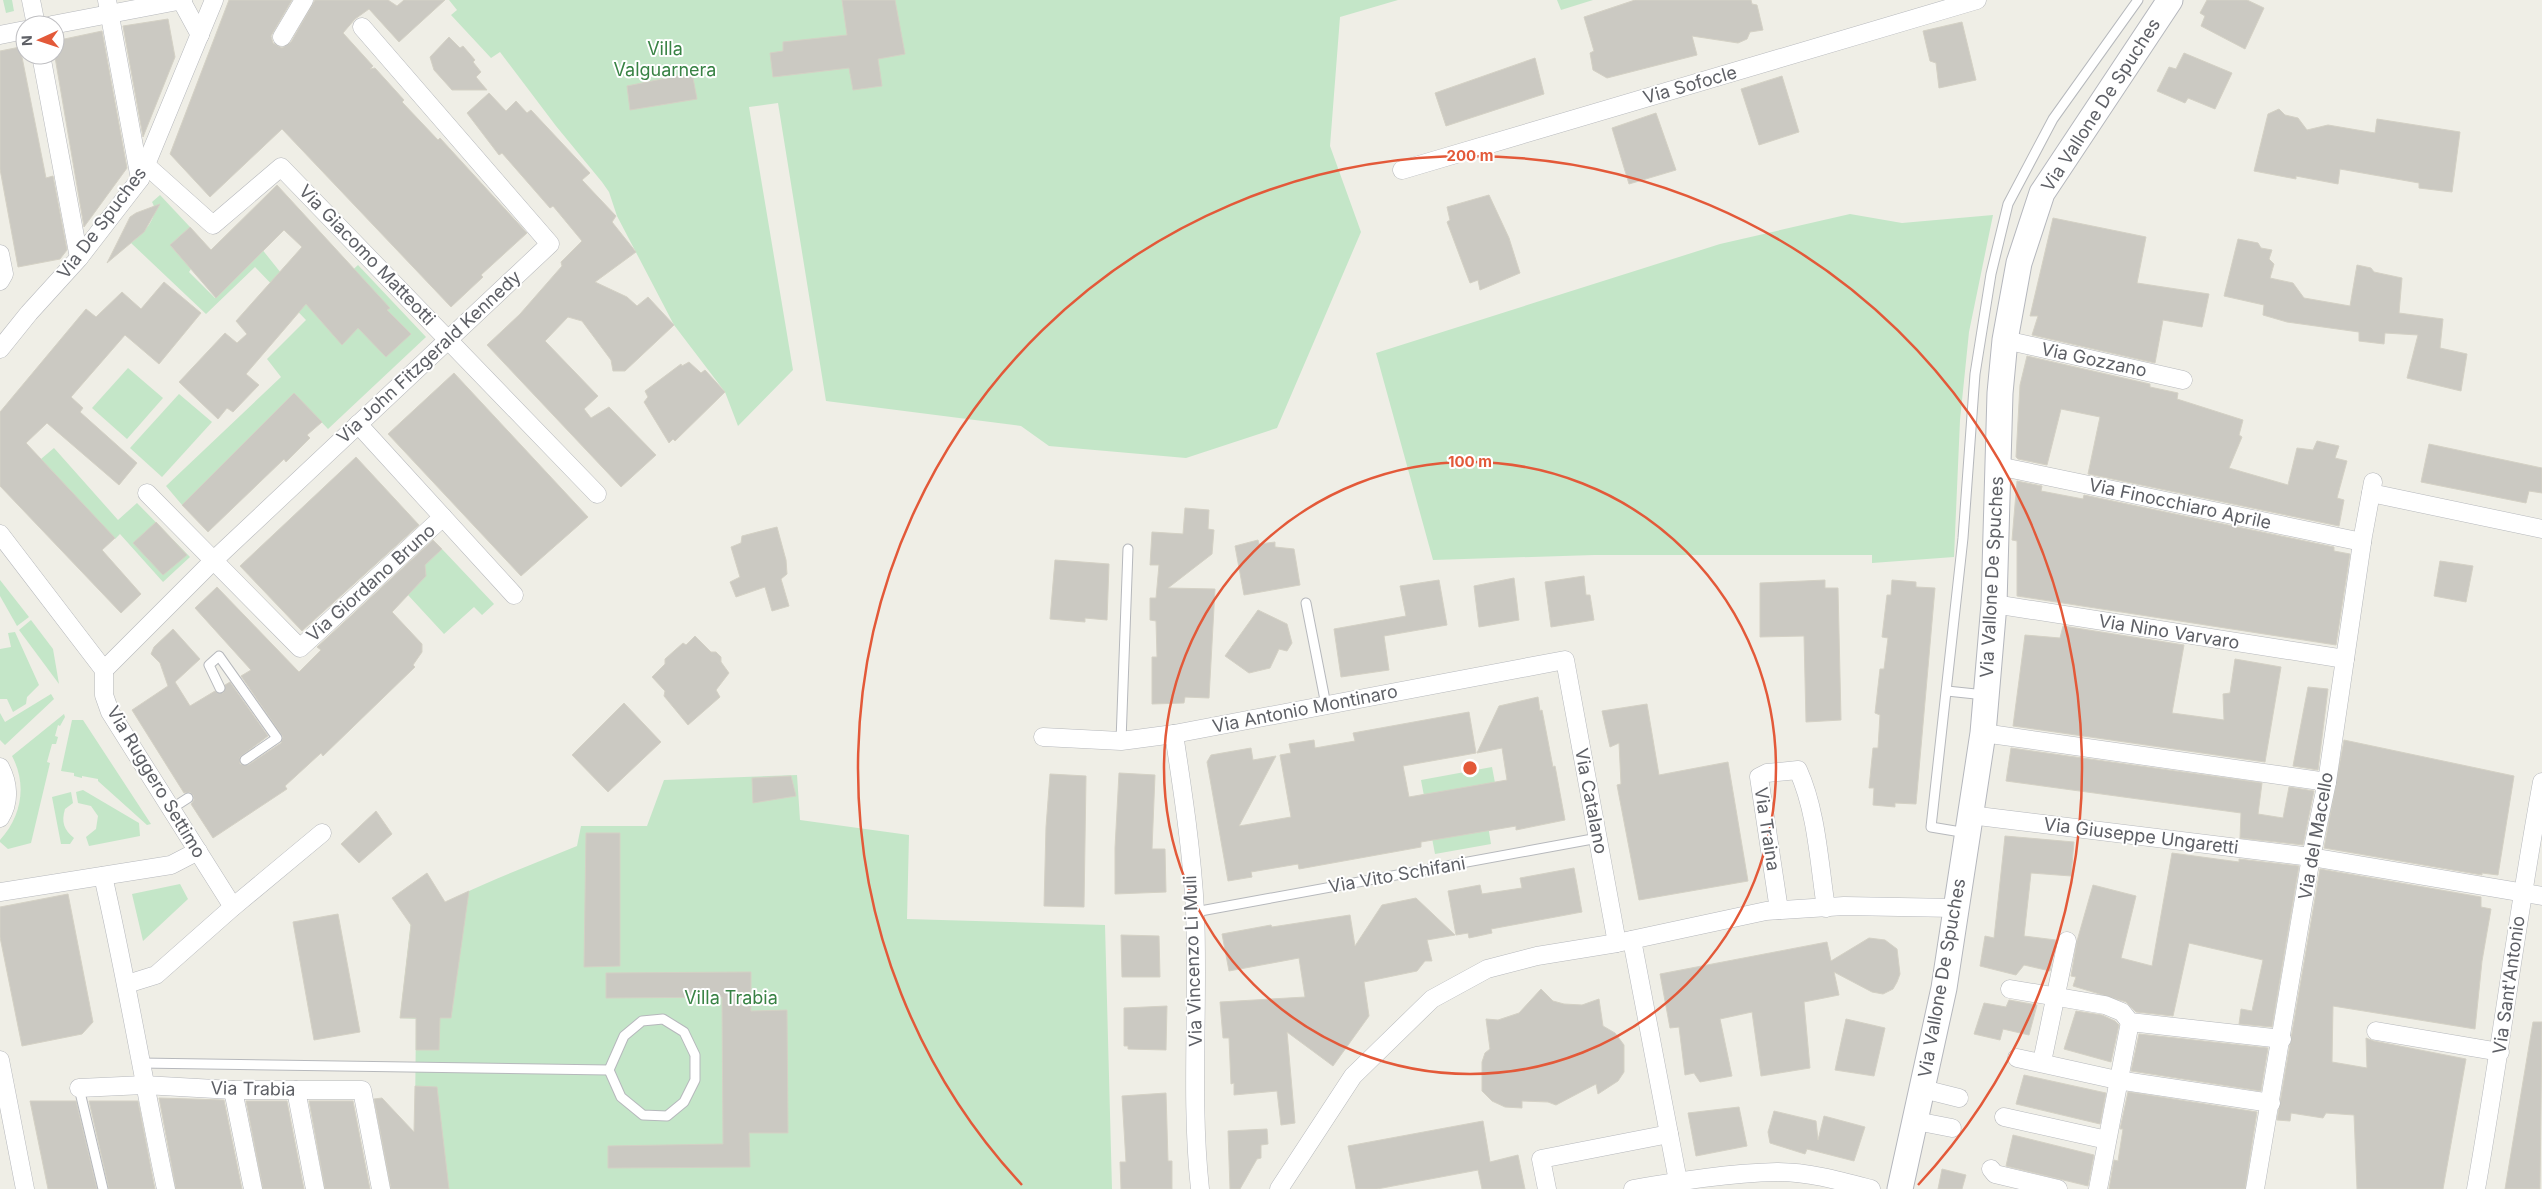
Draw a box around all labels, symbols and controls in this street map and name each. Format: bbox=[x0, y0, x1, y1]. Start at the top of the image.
street label: Via Vallone De Spuches bbox=[2037, 14, 2164, 195]
north arrow bbox=[15, 15, 65, 65]
text: N bbox=[18, 35, 35, 46]
park label: Villa Valguarnera bbox=[614, 38, 716, 80]
street label: Via Sofocle bbox=[1641, 61, 1739, 108]
text: 200 m bbox=[1447, 146, 1493, 165]
street label: Via De Spuches bbox=[53, 163, 151, 283]
street label: Via Giacomo Matteotti bbox=[295, 180, 440, 329]
street label: Via John Fitzgerald Kennedy bbox=[332, 266, 525, 447]
street label: Via Gozzano bbox=[2039, 338, 2149, 381]
text: 100 m bbox=[1448, 452, 1492, 471]
street label: Via Finocchiaro Aprile bbox=[2087, 474, 2273, 533]
street label: Via Vallone De Spuches bbox=[1976, 476, 2007, 678]
street label: Via Giordano Bruno bbox=[302, 520, 439, 646]
street label: Via Nino Varvaro bbox=[2097, 610, 2241, 653]
street label: Via Antonio Montinaro bbox=[1210, 680, 1399, 737]
street label: Via Ruggero Settimo bbox=[103, 702, 210, 861]
street label: Via Catalano bbox=[1571, 746, 1612, 856]
centre of rings bbox=[1461, 759, 1479, 777]
street label: Via del Macello bbox=[2294, 770, 2337, 902]
street label: Via Traina bbox=[1751, 786, 1784, 872]
street label: Via Giuseppe Ungaretti bbox=[2043, 813, 2240, 858]
street label: Via Vito Schifani bbox=[1327, 852, 1467, 897]
street label: Via Vincenzo Li Muli bbox=[1179, 875, 1206, 1047]
street label: Via Vallone De Spuches bbox=[1914, 877, 1969, 1079]
street label: Via Sant'Antonio bbox=[2488, 914, 2529, 1055]
park label: Villa Trabia bbox=[684, 987, 778, 1008]
street label: Via Trabia bbox=[210, 1077, 296, 1100]

